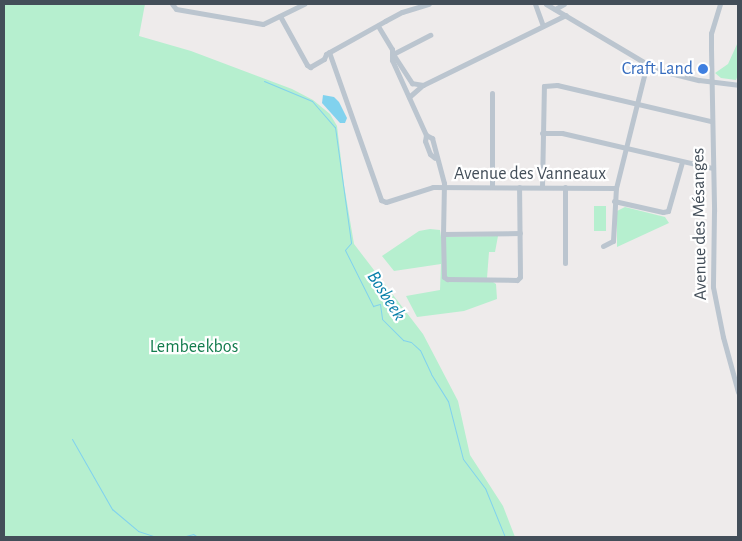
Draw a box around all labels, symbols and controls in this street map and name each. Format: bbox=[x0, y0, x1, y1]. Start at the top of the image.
place label: Craft Land bbox=[622, 58, 693, 80]
marker: Craft Land bbox=[697, 63, 709, 75]
street label: Avenue des Mésanges bbox=[688, 148, 712, 300]
street label: Avenue des Vanneaux bbox=[454, 163, 606, 185]
water label: Bosbeek bbox=[361, 267, 411, 325]
park label: Lembeekbos bbox=[150, 336, 238, 358]

